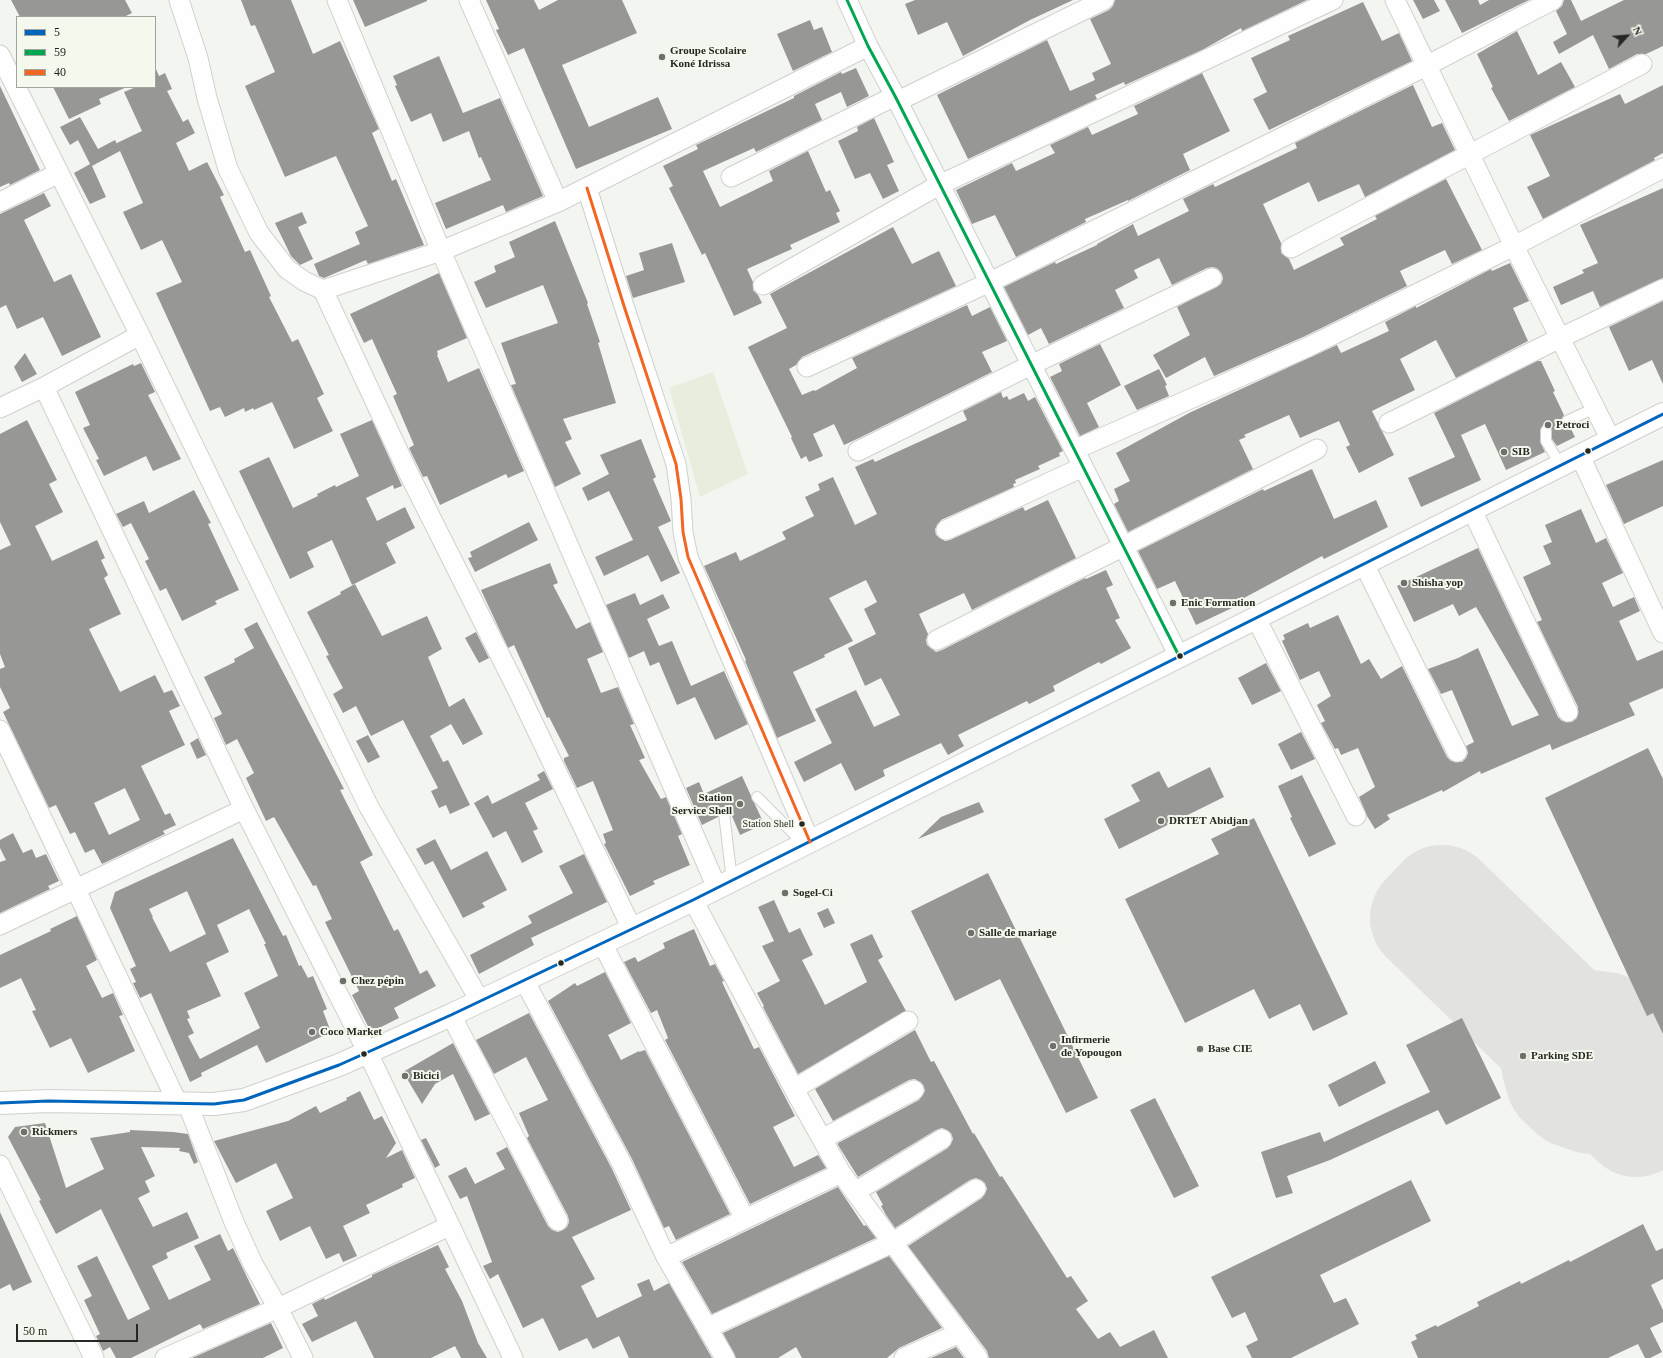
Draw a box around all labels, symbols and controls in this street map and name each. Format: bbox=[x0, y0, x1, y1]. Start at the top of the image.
legend bbox=[16, 16, 156, 88]
north arrow bbox=[1607, 16, 1647, 56]
text: 5 bbox=[54, 25, 60, 39]
text: N bbox=[1631, 25, 1645, 37]
place label: Groupe Scolaire Koné Idrissa bbox=[670, 44, 746, 70]
text: 59 bbox=[54, 45, 66, 59]
marker: Groupe Scolaire Koné Idrissa bbox=[657, 52, 667, 62]
text: 40 bbox=[54, 65, 66, 79]
place label: Petroci bbox=[1556, 418, 1589, 432]
marker: Petroci bbox=[1543, 420, 1553, 430]
place label: SIB bbox=[1512, 445, 1530, 459]
unlabelled marker bbox=[1583, 446, 1593, 456]
marker: SIB bbox=[1499, 447, 1509, 457]
place label: Shisha yop bbox=[1412, 576, 1463, 590]
marker: Shisha yop bbox=[1399, 578, 1409, 588]
place label: Enic Formation bbox=[1181, 596, 1255, 610]
marker: Enic Formation bbox=[1168, 598, 1178, 608]
unlabelled marker bbox=[1175, 651, 1185, 661]
place label: Station Service Shell bbox=[672, 791, 732, 817]
marker: Station Service Shell bbox=[735, 799, 745, 809]
place label: DRTET Abidjan bbox=[1169, 814, 1248, 828]
marker: DRTET Abidjan bbox=[1156, 816, 1166, 826]
place label: Station Shell bbox=[743, 818, 794, 830]
marker: Station Shell bbox=[797, 819, 807, 829]
place label: Sogel-Ci bbox=[793, 886, 833, 900]
marker: Sogel-Ci bbox=[780, 888, 790, 898]
place label: Salle de mariage bbox=[979, 926, 1057, 940]
marker: Salle de mariage bbox=[966, 928, 976, 938]
unlabelled marker bbox=[556, 958, 566, 968]
place label: Chez pépin bbox=[351, 974, 404, 988]
marker: Chez pépin bbox=[338, 976, 348, 986]
place label: Coco Market bbox=[320, 1025, 382, 1039]
marker: Coco Market bbox=[307, 1027, 317, 1037]
place label: Infirmerie de Yopougon bbox=[1061, 1033, 1122, 1059]
marker: Infirmerie de Yopougon bbox=[1048, 1041, 1058, 1051]
place label: Base CIE bbox=[1208, 1042, 1252, 1056]
marker: Base CIE bbox=[1195, 1044, 1205, 1054]
unlabelled marker bbox=[359, 1049, 369, 1059]
place label: Parking SDE bbox=[1531, 1049, 1593, 1063]
marker: Parking SDE bbox=[1518, 1051, 1528, 1061]
place label: Bicici bbox=[413, 1069, 439, 1083]
marker: Bicici bbox=[400, 1071, 410, 1081]
place label: Rickmers bbox=[32, 1125, 77, 1139]
marker: Rickmers bbox=[19, 1127, 29, 1137]
scale bar bbox=[18, 1316, 140, 1342]
text: 50 m bbox=[23, 1324, 47, 1338]

